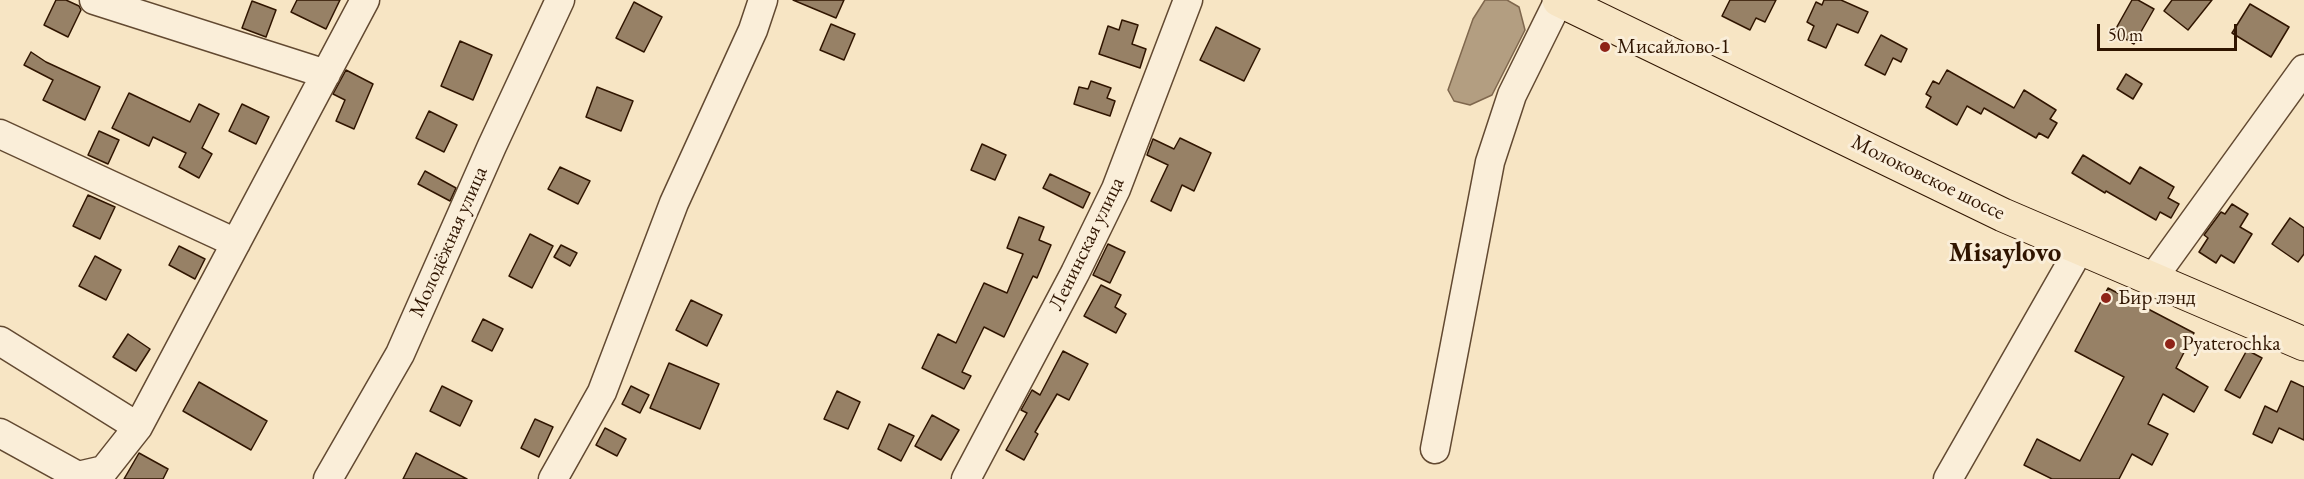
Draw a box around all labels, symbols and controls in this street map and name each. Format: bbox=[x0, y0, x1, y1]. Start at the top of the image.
scale bar bbox=[2100, 12, 2240, 50]
text: 50 m bbox=[2108, 23, 2143, 46]
place label: Мисайлово-1 bbox=[1617, 34, 1730, 60]
marker: Мисайлово-1 bbox=[1598, 40, 1612, 54]
street label: Молоковское шоссе bbox=[1847, 130, 2009, 226]
street label: Молодёжная улица bbox=[404, 163, 494, 321]
street label: Ленинская улица bbox=[1044, 173, 1130, 315]
district label: Misaylovo bbox=[1949, 238, 2061, 270]
place label: Бир лэнд bbox=[2118, 285, 2196, 311]
marker: Бир лэнд bbox=[2099, 291, 2113, 305]
place label: Pyaterochka bbox=[2182, 331, 2281, 357]
marker: Pyaterochka bbox=[2163, 337, 2177, 351]

